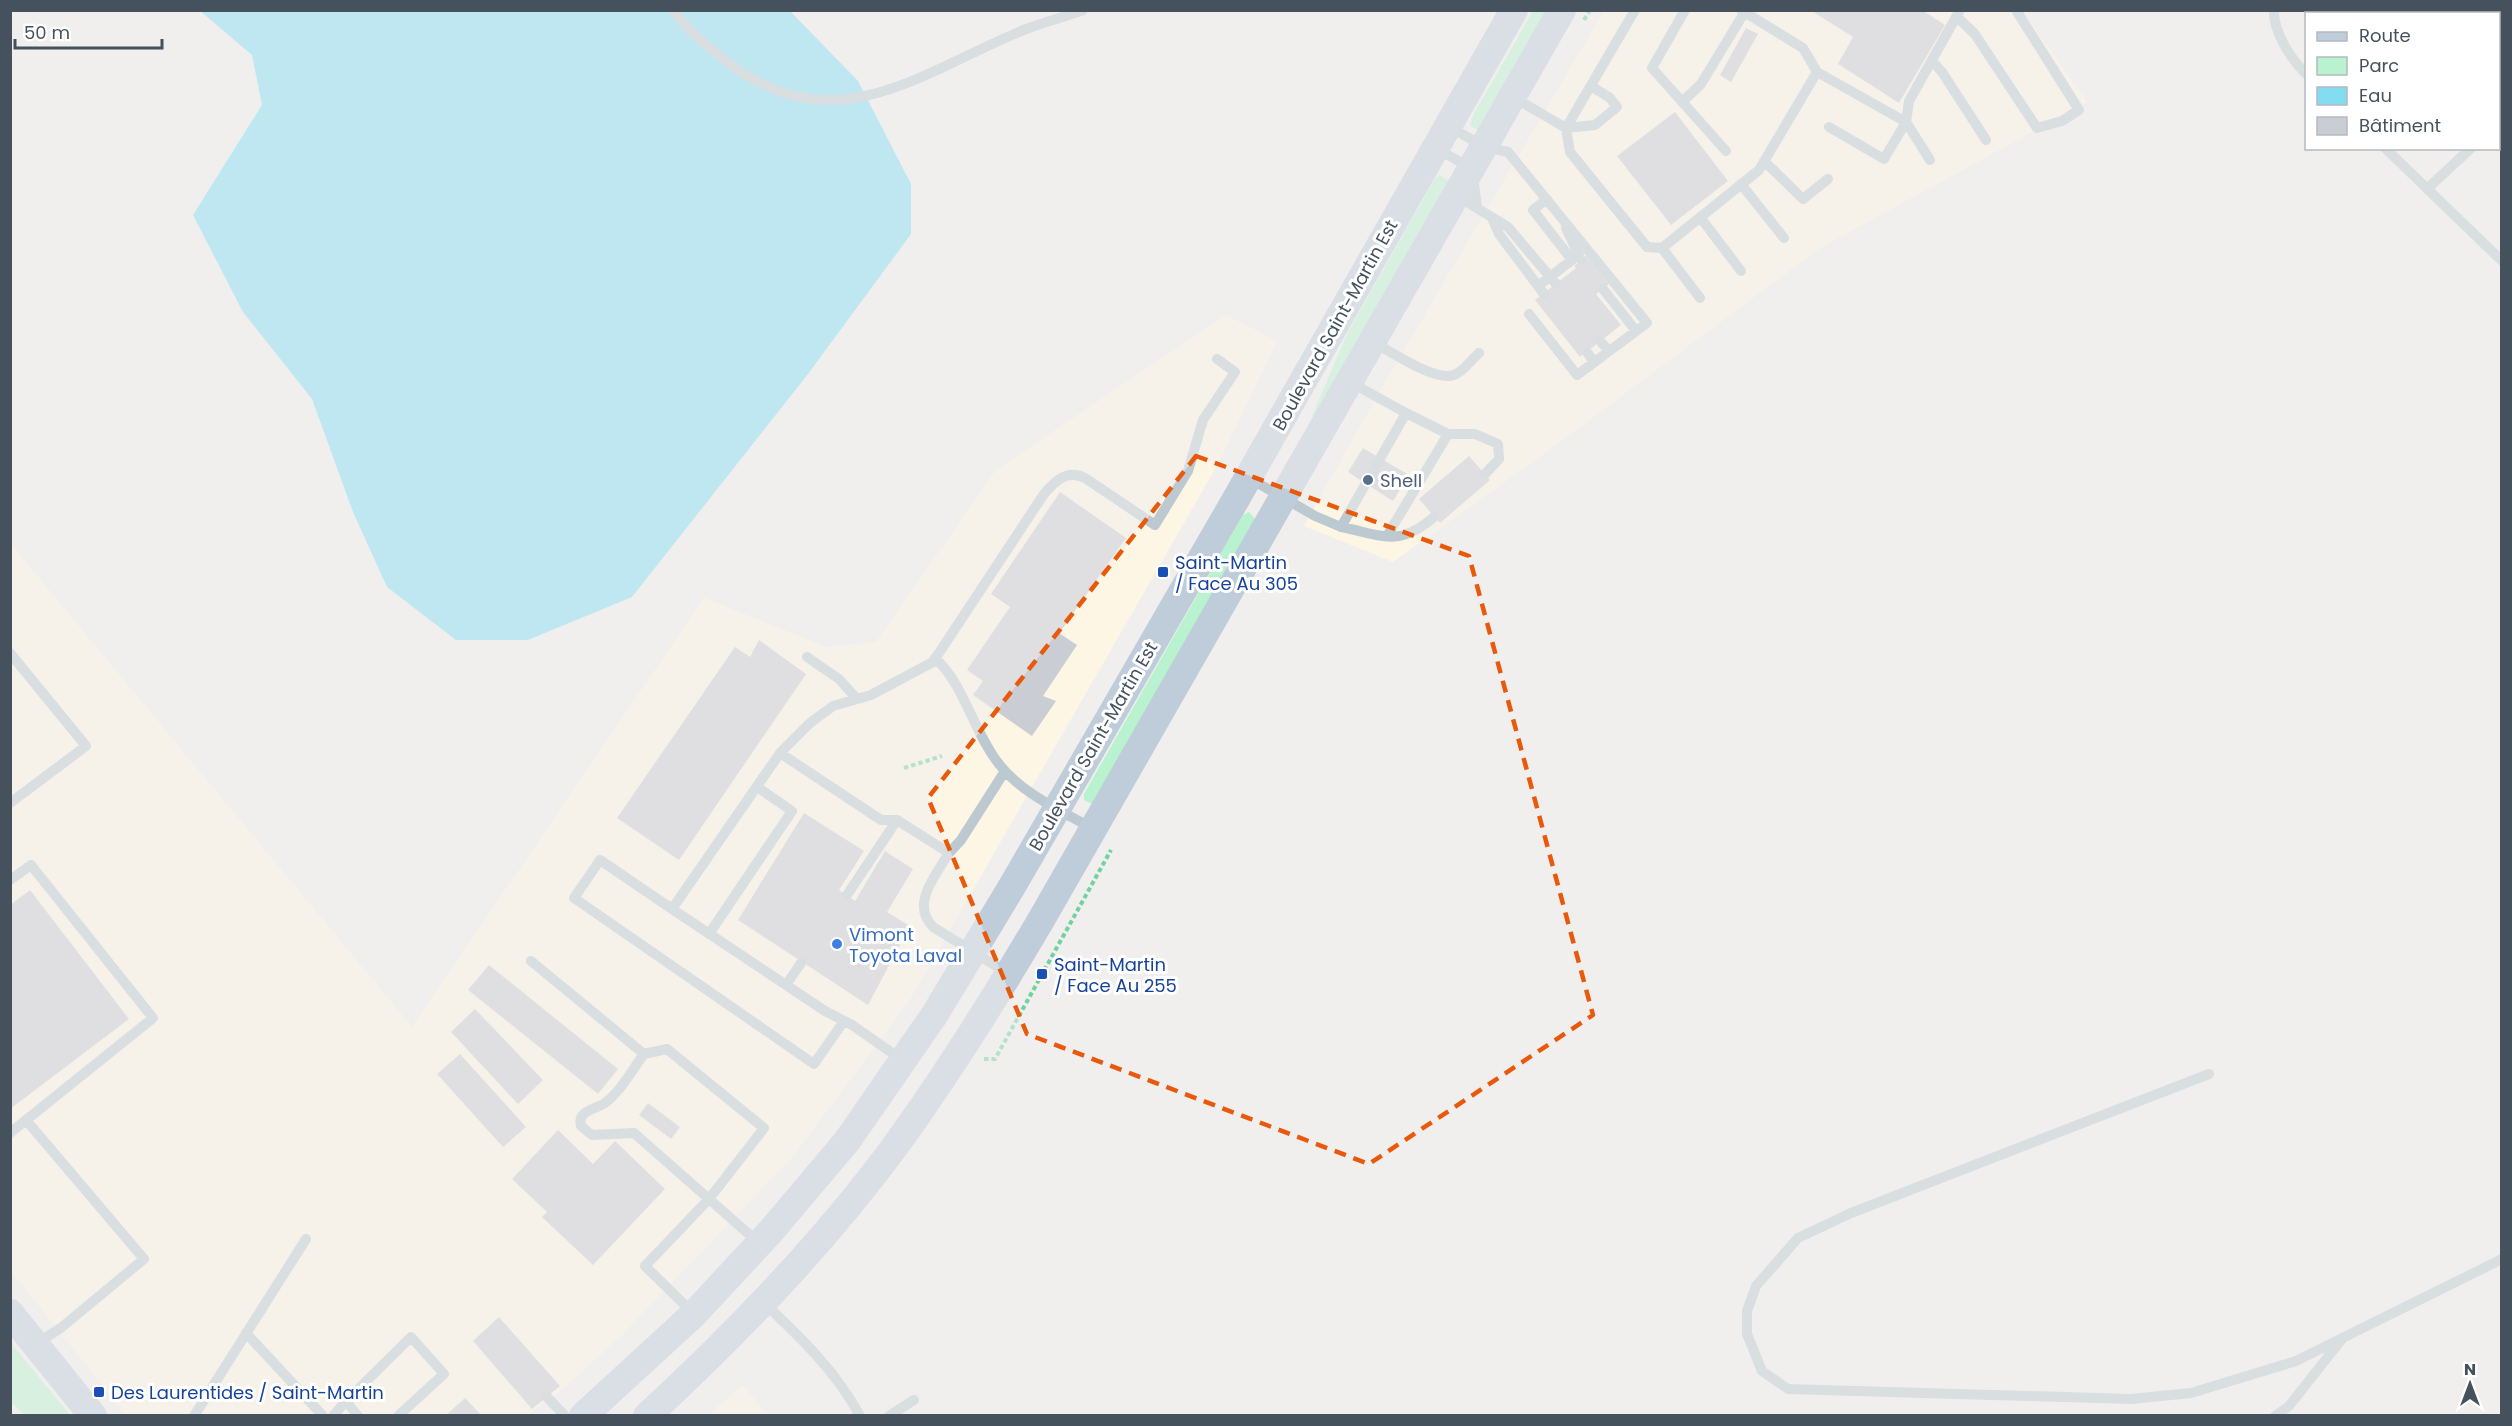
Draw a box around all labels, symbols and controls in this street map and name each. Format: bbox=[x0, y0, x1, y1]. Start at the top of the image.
scale bar bbox=[15, 12, 162, 50]
legend bbox=[2305, 12, 2500, 150]
text: 50 m bbox=[24, 20, 70, 45]
text: Route bbox=[2359, 23, 2411, 48]
text: Parc bbox=[2359, 53, 2399, 78]
text: Eau bbox=[2359, 83, 2392, 108]
text: Bâtiment bbox=[2359, 113, 2441, 138]
street label: Boulevard Saint-Martin Est bbox=[1266, 215, 1404, 435]
place label: Shell bbox=[1380, 468, 1422, 493]
marker: Shell bbox=[1361, 473, 1375, 487]
place label: Saint-Martin / Face Au 305 bbox=[1175, 550, 1298, 596]
marker: Saint-Martin / Face Au 305 bbox=[1156, 565, 1170, 579]
street label: Boulevard Saint-Martin Est bbox=[1023, 637, 1163, 855]
place label: Vimont Toyota Laval bbox=[849, 922, 962, 968]
marker: Vimont Toyota Laval bbox=[830, 937, 844, 951]
place label: Saint-Martin / Face Au 255 bbox=[1054, 952, 1177, 998]
marker: Saint-Martin / Face Au 255 bbox=[1035, 967, 1049, 981]
north arrow bbox=[2440, 1354, 2500, 1414]
text: N bbox=[2464, 1358, 2476, 1381]
place label: Des Laurentides / Saint-Martin bbox=[111, 1380, 384, 1405]
marker: Des Laurentides / Saint-Martin bbox=[92, 1385, 106, 1399]

